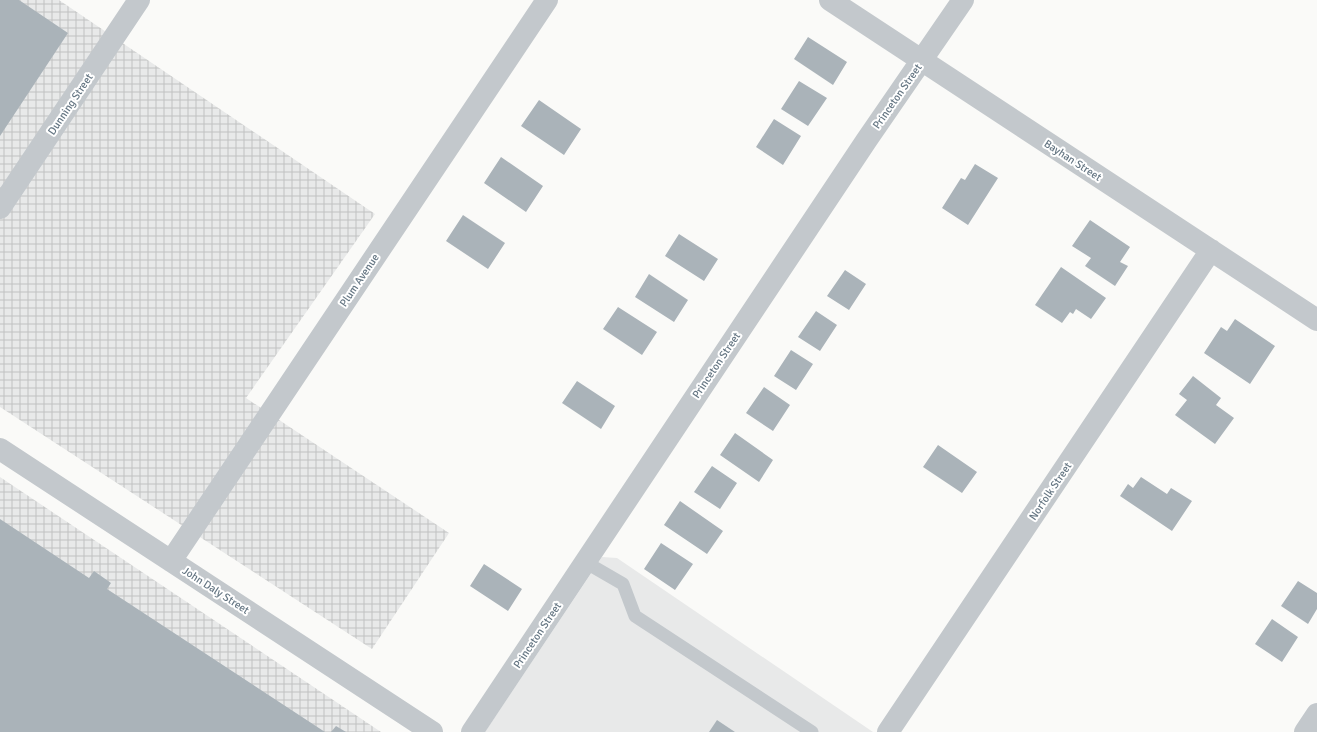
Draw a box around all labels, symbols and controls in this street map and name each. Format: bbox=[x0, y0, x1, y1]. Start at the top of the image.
street label: Princeton Street bbox=[870, 61, 925, 131]
street label: Dunning Street bbox=[45, 71, 96, 137]
street label: Bayhan Street bbox=[1042, 137, 1104, 184]
street label: Plum Avenue bbox=[337, 251, 382, 309]
street label: Princeton Street bbox=[690, 330, 743, 401]
street label: Norfolk Street bbox=[1026, 460, 1075, 523]
street label: John Daly Street bbox=[180, 564, 252, 617]
street label: Princeton Street bbox=[511, 600, 564, 671]

